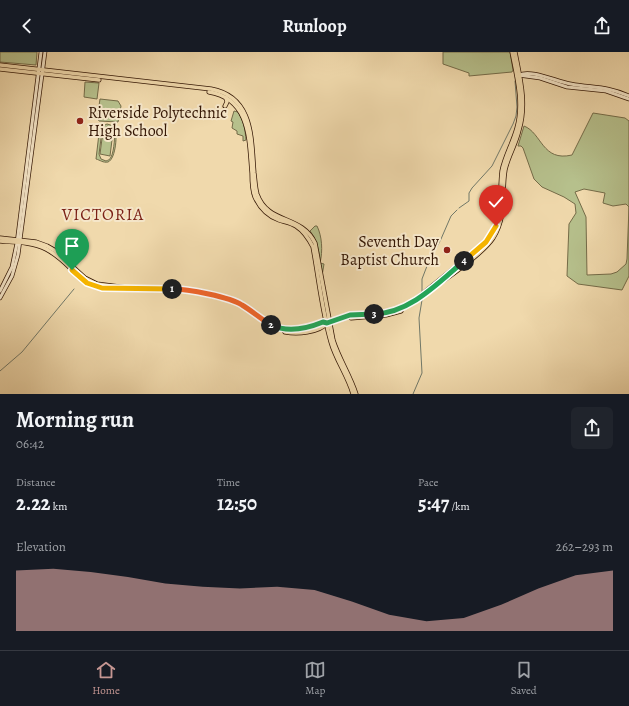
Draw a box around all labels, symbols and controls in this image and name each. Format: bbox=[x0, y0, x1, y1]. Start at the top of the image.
text: Runloop bbox=[282, 14, 347, 38]
icon: back bbox=[16, 15, 38, 37]
icon: share bbox=[591, 15, 613, 37]
place label: Riverside Polytechnic High School bbox=[88, 102, 227, 142]
marker: Riverside Polytechnic High School bbox=[75, 116, 85, 126]
pin bbox=[479, 185, 513, 226]
icon: check bbox=[485, 191, 507, 213]
district label: VICTORIA bbox=[61, 203, 144, 226]
pin bbox=[55, 229, 89, 270]
place label: Seventh Day Baptist Church bbox=[340, 231, 440, 271]
icon: arrive bbox=[61, 235, 83, 257]
marker: Seventh Day Baptist Church bbox=[442, 245, 452, 255]
pin: 4 bbox=[454, 251, 474, 271]
text: 4 bbox=[461, 253, 467, 268]
pin: 1 bbox=[162, 279, 182, 299]
text: 1 bbox=[170, 281, 174, 296]
pin: 3 bbox=[364, 304, 384, 324]
text: 3 bbox=[372, 306, 376, 321]
pin: 2 bbox=[261, 315, 281, 335]
text: 2 bbox=[268, 317, 274, 332]
text: Morning run bbox=[16, 405, 134, 435]
button: share bbox=[571, 407, 613, 449]
text: 06:42 bbox=[16, 435, 44, 452]
text: Distance bbox=[16, 475, 55, 490]
text: Time bbox=[217, 475, 240, 490]
text: Pace bbox=[418, 475, 438, 490]
text: 2.22 bbox=[16, 490, 50, 517]
text: 12:50 bbox=[217, 490, 257, 517]
text: 5:47 bbox=[418, 490, 449, 517]
text: km bbox=[50, 499, 67, 514]
text: /km bbox=[449, 499, 470, 514]
text: Elevation bbox=[16, 538, 66, 555]
text: 262–293 m bbox=[556, 538, 613, 555]
tab: Home bbox=[92, 659, 120, 698]
tab: Map bbox=[304, 659, 326, 698]
tab: Saved bbox=[511, 659, 537, 698]

